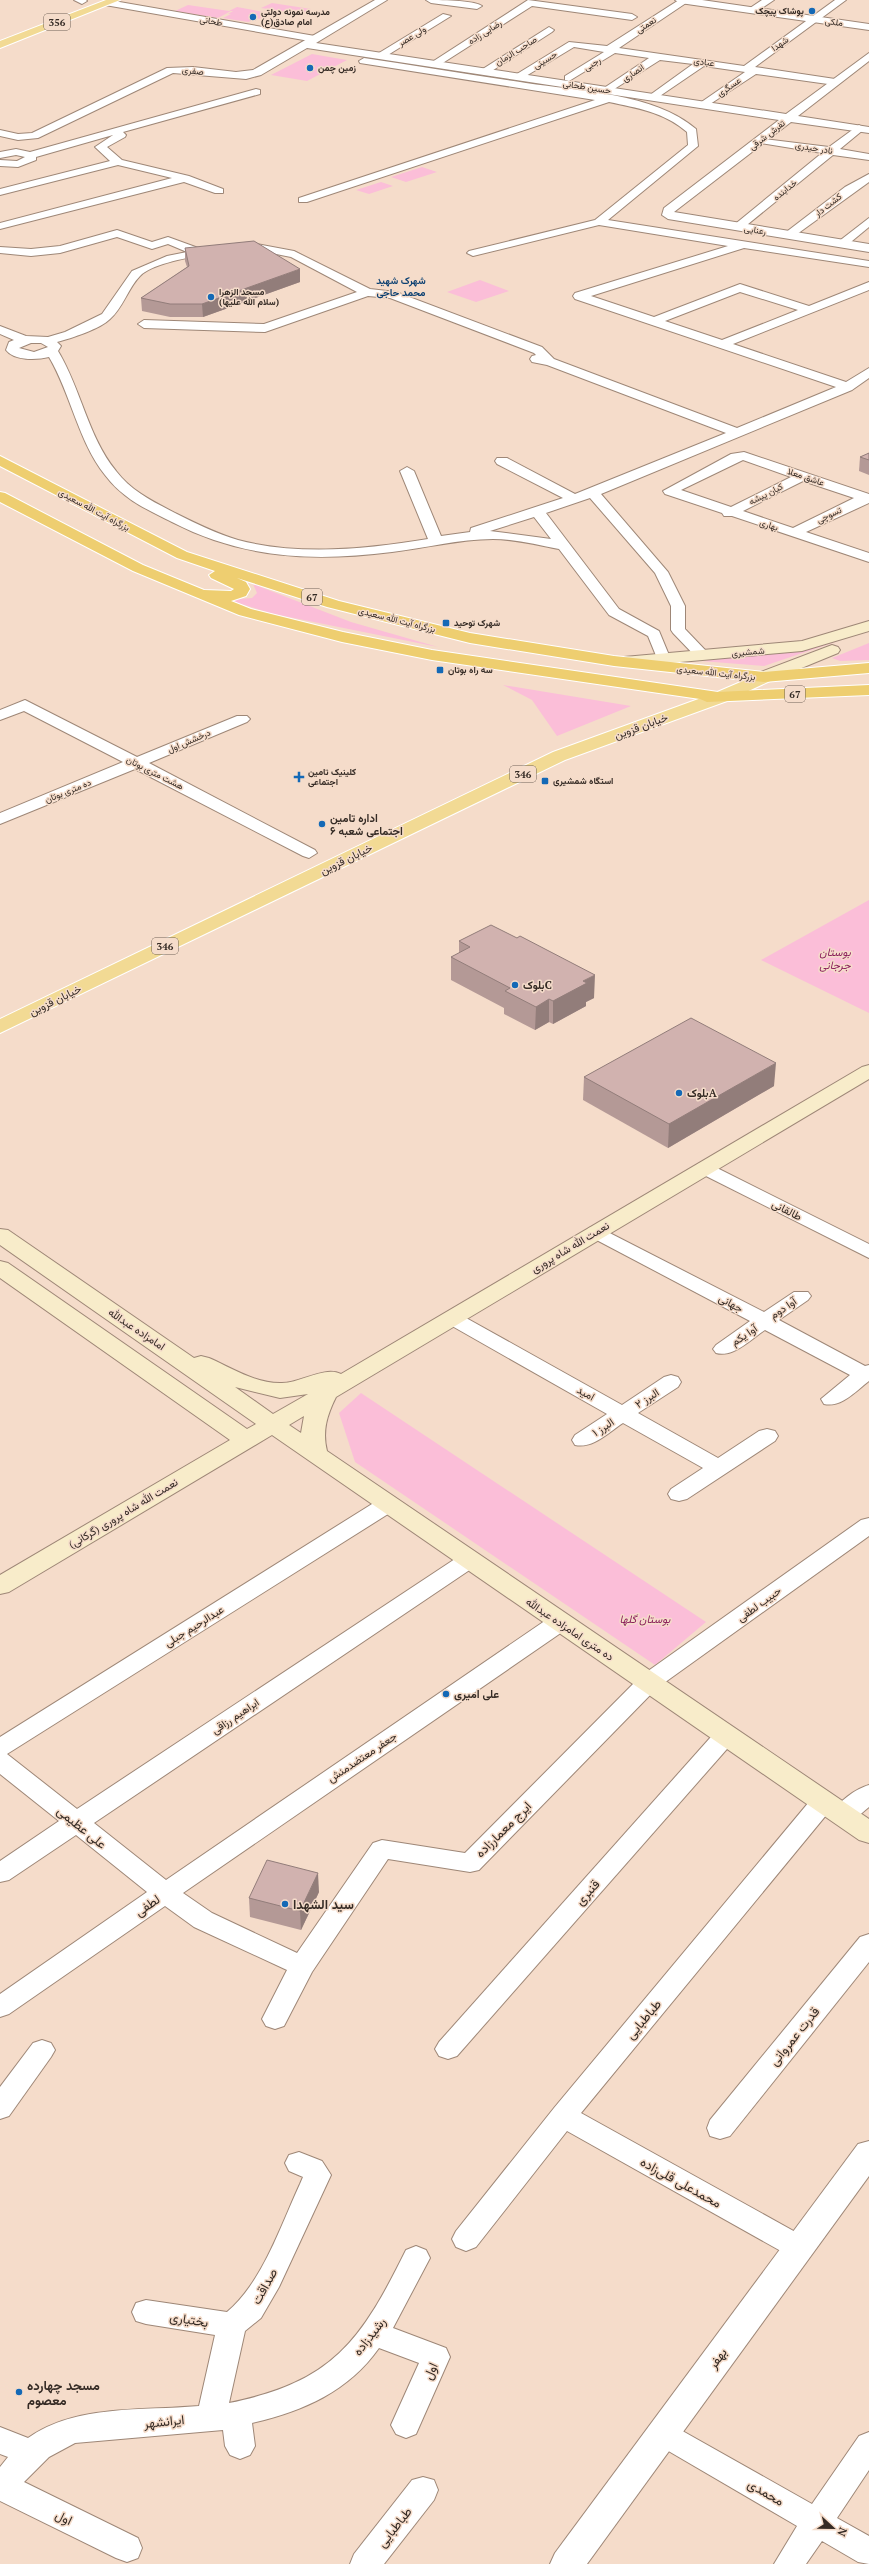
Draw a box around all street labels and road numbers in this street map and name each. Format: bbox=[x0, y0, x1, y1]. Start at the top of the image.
street label: طحانی bbox=[199, 13, 223, 29]
road number: 356 bbox=[44, 14, 70, 30]
street label: نعمتی bbox=[634, 14, 659, 36]
street label: ملکی bbox=[824, 15, 844, 29]
street label: رضایی زاده bbox=[466, 17, 504, 47]
street label: ولی عصر bbox=[395, 23, 428, 50]
street label: صاحب الزمان bbox=[493, 33, 540, 69]
street label: شهدا bbox=[769, 34, 791, 54]
street label: حسینی bbox=[531, 48, 559, 72]
street label: رجبی bbox=[581, 54, 603, 74]
street label: عبادی bbox=[693, 55, 715, 69]
street label: انصاری bbox=[620, 61, 646, 85]
street label: صفری bbox=[182, 64, 205, 78]
street label: عسگری bbox=[715, 74, 744, 100]
street label: حسین طحانی bbox=[562, 77, 612, 97]
street label: تفرش شرقی bbox=[746, 117, 788, 153]
street label: نادر حیدری bbox=[794, 139, 834, 157]
street label: خدابنده bbox=[771, 177, 799, 203]
street label: کشت دار bbox=[811, 191, 844, 220]
street label: رعنایی bbox=[743, 222, 767, 238]
street label: عاشق معلا bbox=[786, 465, 826, 489]
street label: کیان پیشه bbox=[747, 480, 785, 508]
street label: بزرگراه آیت الله سعیدی bbox=[56, 486, 132, 534]
street label: تسوچی bbox=[815, 504, 844, 526]
street label: بهاری bbox=[758, 516, 780, 534]
road number: 67 bbox=[302, 589, 322, 605]
street label: بزرگراه آیت الله سعیدی bbox=[357, 605, 437, 635]
street label: شمشیری bbox=[731, 645, 765, 659]
street label: بزرگراه آیت الله سعیدی bbox=[676, 663, 756, 683]
road number: 67 bbox=[785, 686, 805, 702]
street label: خیابان قزوین bbox=[612, 710, 670, 742]
street label: درخشش اول bbox=[166, 727, 212, 755]
street label: هشت متری بوتان bbox=[124, 753, 186, 793]
road number: 346 bbox=[510, 766, 536, 782]
street label: ده متری بوتان bbox=[43, 776, 93, 806]
street label: خیابان قزوین bbox=[318, 840, 374, 878]
road number: 346 bbox=[152, 938, 178, 954]
street label: خیابان قزوین bbox=[27, 981, 83, 1019]
street label: طالقانی bbox=[770, 1197, 804, 1223]
street label: نعمت الله شاه پروری bbox=[528, 1218, 612, 1277]
street label: جهانی bbox=[716, 1291, 746, 1315]
street label: آوا دوم bbox=[767, 1293, 801, 1323]
street label: امامزاده عبدالله bbox=[106, 1305, 168, 1353]
street label: آوا یکم bbox=[728, 1320, 762, 1350]
street label: امید bbox=[575, 1382, 597, 1404]
street label: البرز ۲ bbox=[632, 1385, 662, 1411]
street label: البرز ۱ bbox=[589, 1415, 617, 1439]
street label: نعمت الله شاه پروری (گرکانی) bbox=[66, 1475, 181, 1552]
street label: حبیب لطفی bbox=[734, 1583, 784, 1625]
street label: ده متری امامزاده عبدالله bbox=[523, 1594, 617, 1664]
street label: عبدالرحیم جبلی bbox=[162, 1602, 227, 1651]
street label: ابراهیم رزاقی bbox=[209, 1695, 262, 1738]
street label: جعفر معتضدمنش bbox=[325, 1729, 399, 1785]
street label: ایرج معمارزاده bbox=[471, 1797, 536, 1862]
street label: علی عظیمی bbox=[53, 1801, 111, 1853]
street label: قنبری bbox=[571, 1875, 603, 1909]
street label: لطفی bbox=[131, 1890, 163, 1920]
street label: طباطبایی bbox=[621, 1995, 665, 2043]
street label: قدرت عمروانی bbox=[765, 2003, 823, 2069]
street label: محمدعلی قلی‌زاده bbox=[637, 2152, 725, 2212]
street label: صداقت bbox=[247, 2265, 281, 2307]
street label: بختیاری bbox=[168, 2307, 210, 2331]
street label: رشیدزاده bbox=[348, 2313, 390, 2359]
street label: بهفر bbox=[703, 2344, 731, 2373]
street label: اول bbox=[418, 2360, 442, 2382]
street label: ایرانشهر bbox=[142, 2410, 185, 2432]
street label: محمدی bbox=[744, 2474, 788, 2510]
street label: طباطبایی bbox=[372, 2503, 416, 2551]
street label: اول bbox=[52, 2505, 76, 2529]

